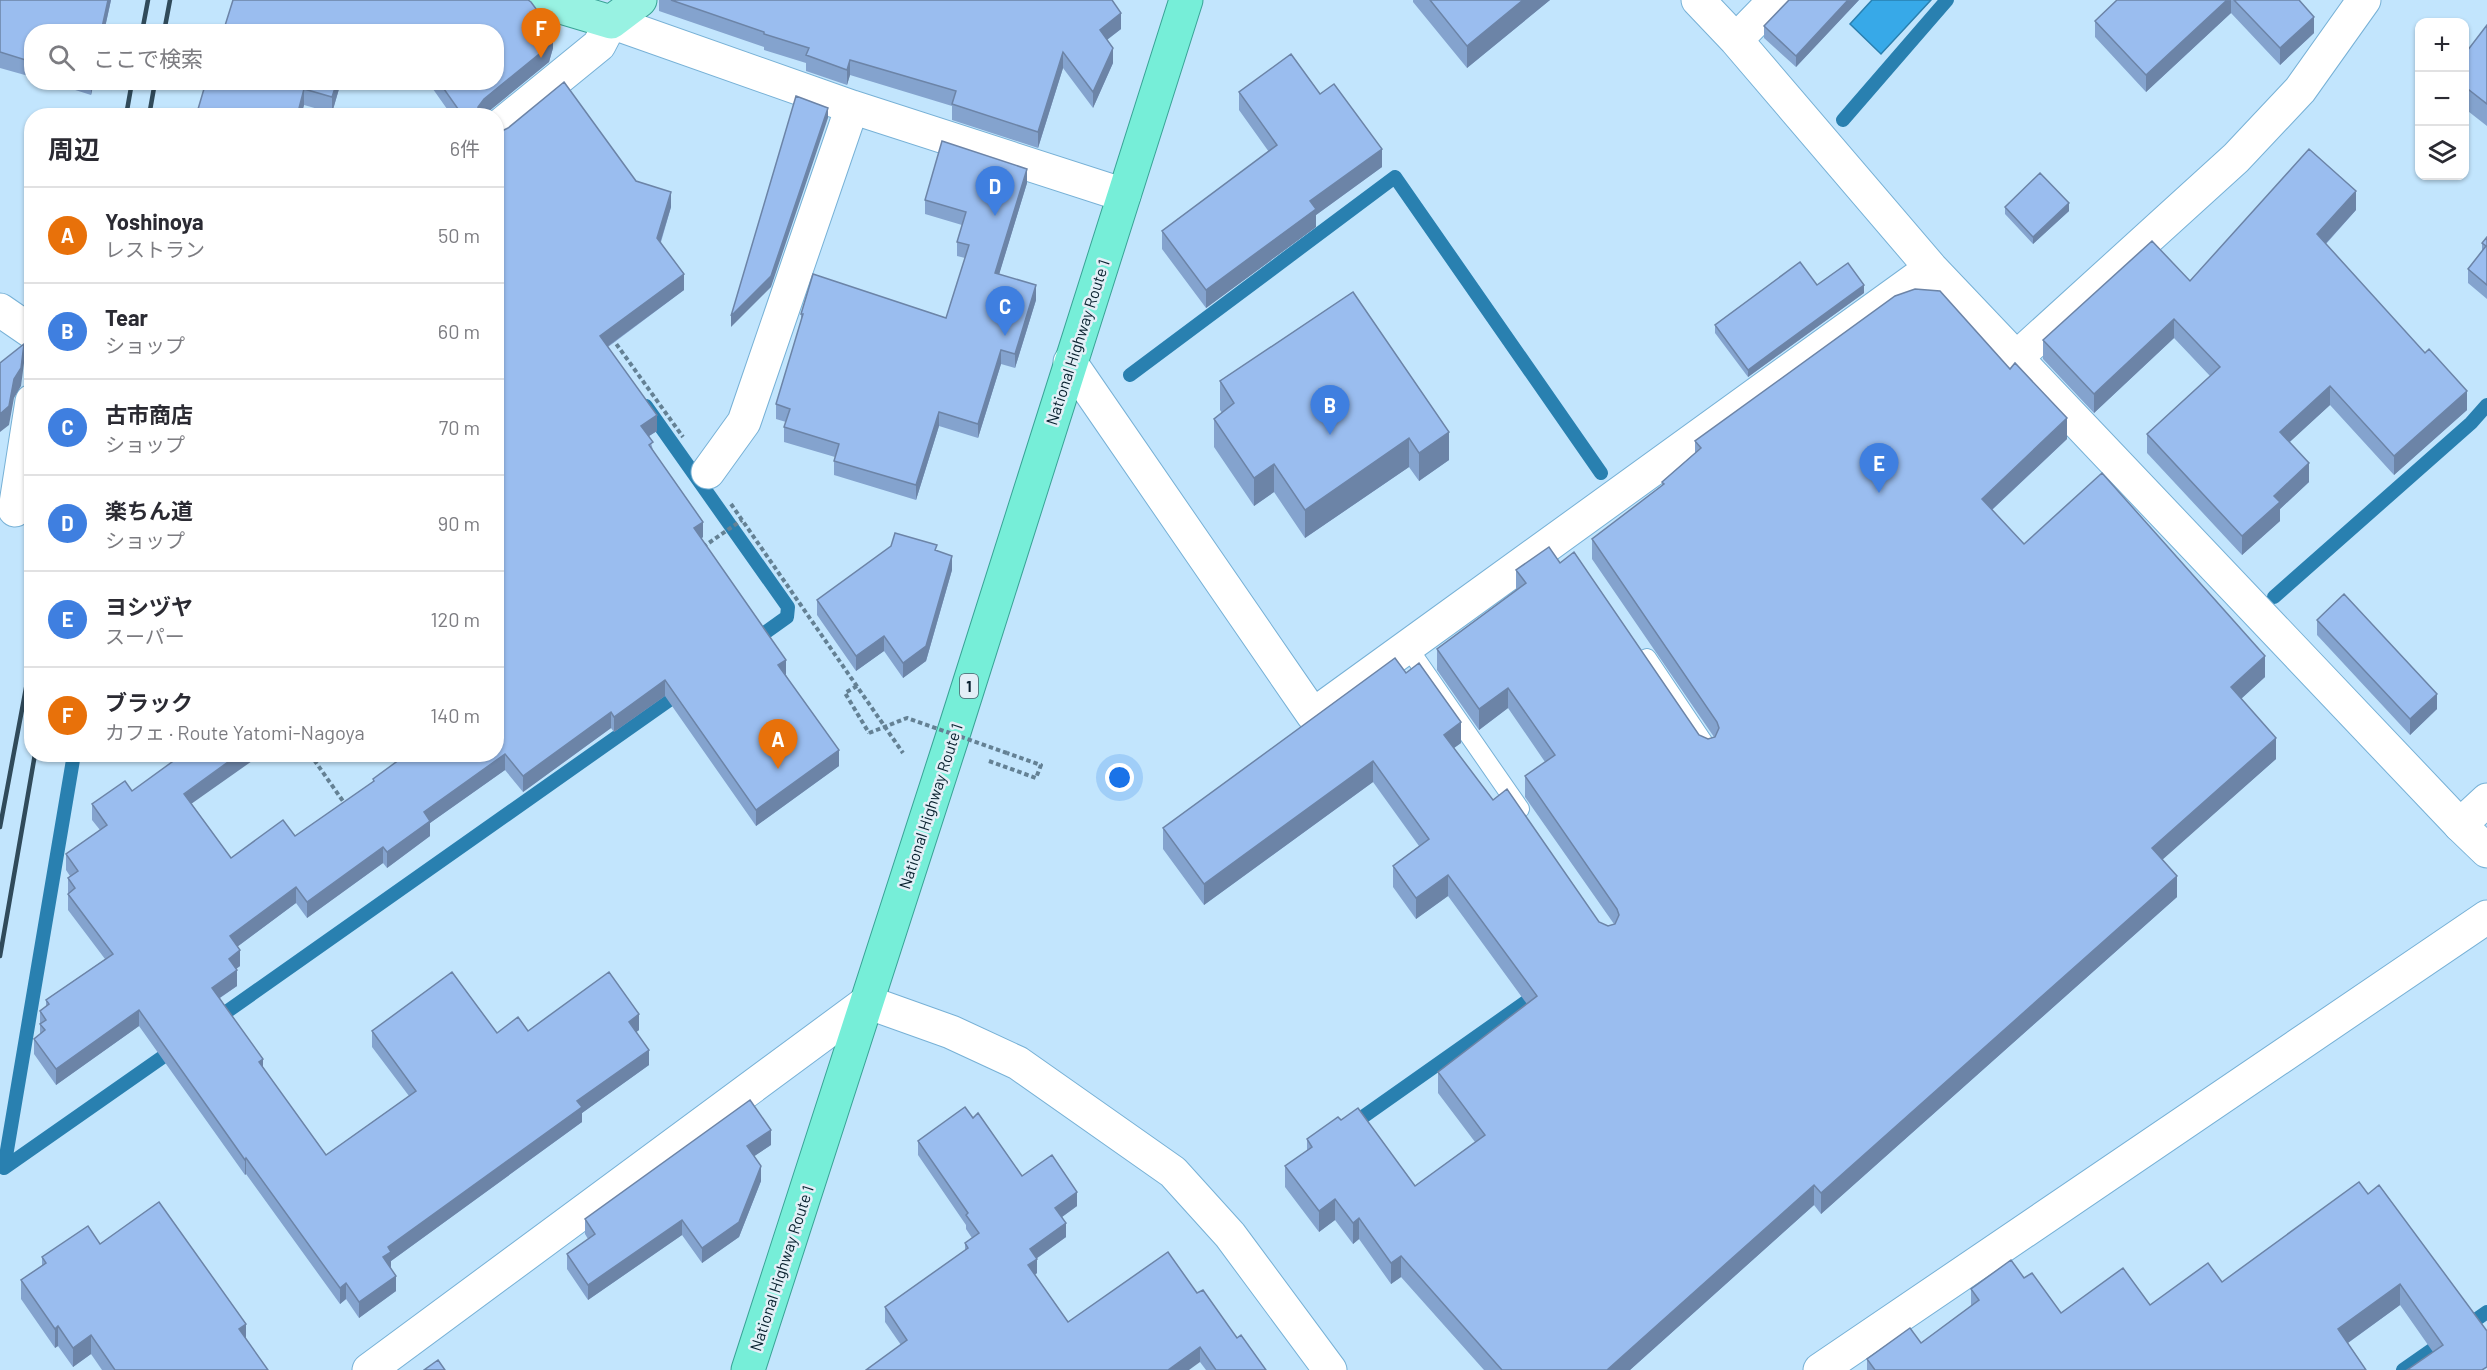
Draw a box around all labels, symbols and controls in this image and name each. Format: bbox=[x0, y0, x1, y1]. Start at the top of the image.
pin: F bbox=[522, 8, 560, 58]
map controls bbox=[2415, 18, 2469, 180]
button: + bbox=[2415, 18, 2469, 72]
search box bbox=[24, 24, 504, 90]
icon: search bbox=[45, 41, 78, 74]
text: ここで検索 bbox=[93, 45, 203, 71]
button: − bbox=[2415, 72, 2469, 126]
button: layers bbox=[2415, 126, 2469, 180]
text: 周辺 bbox=[48, 133, 100, 164]
text: 6件 bbox=[450, 136, 480, 160]
pin: D bbox=[976, 166, 1014, 216]
text: Yoshinoya bbox=[105, 208, 204, 234]
text: A bbox=[61, 223, 74, 247]
text: 50 m bbox=[438, 223, 480, 247]
text: レストラン bbox=[105, 237, 205, 261]
street label: National Highway Route 1 bbox=[1041, 257, 1113, 427]
pin: C bbox=[986, 286, 1024, 336]
text: Tear bbox=[105, 304, 148, 330]
text: B bbox=[61, 319, 74, 343]
text: 60 m bbox=[438, 319, 480, 343]
text: ショップ bbox=[105, 333, 185, 357]
pin: B bbox=[1310, 386, 1350, 435]
text: 古市商店 bbox=[105, 401, 193, 427]
text: C bbox=[61, 415, 74, 439]
text: 70 m bbox=[439, 415, 480, 439]
text: ショップ bbox=[105, 432, 185, 456]
pin: E bbox=[1860, 444, 1898, 493]
text: 楽ちん道 bbox=[105, 497, 193, 523]
text: D bbox=[61, 511, 74, 535]
text: 90 m bbox=[438, 511, 480, 535]
text: ショップ bbox=[105, 528, 185, 552]
text: ヨシヅヤ bbox=[105, 593, 193, 619]
text: E bbox=[62, 607, 73, 631]
text: 120 m bbox=[430, 607, 480, 631]
text: スーパー bbox=[105, 624, 185, 648]
road number: 1 bbox=[960, 674, 978, 698]
text: ブラック bbox=[105, 689, 193, 715]
text: F bbox=[62, 703, 73, 727]
text: 140 m bbox=[430, 703, 480, 727]
text: カフェ · Route Yatomi-Nagoya bbox=[105, 720, 365, 744]
pin: A bbox=[758, 720, 798, 769]
street label: National Highway Route 1 bbox=[894, 721, 966, 891]
your location bbox=[1105, 763, 1134, 792]
street label: National Highway Route 1 bbox=[745, 1183, 817, 1353]

